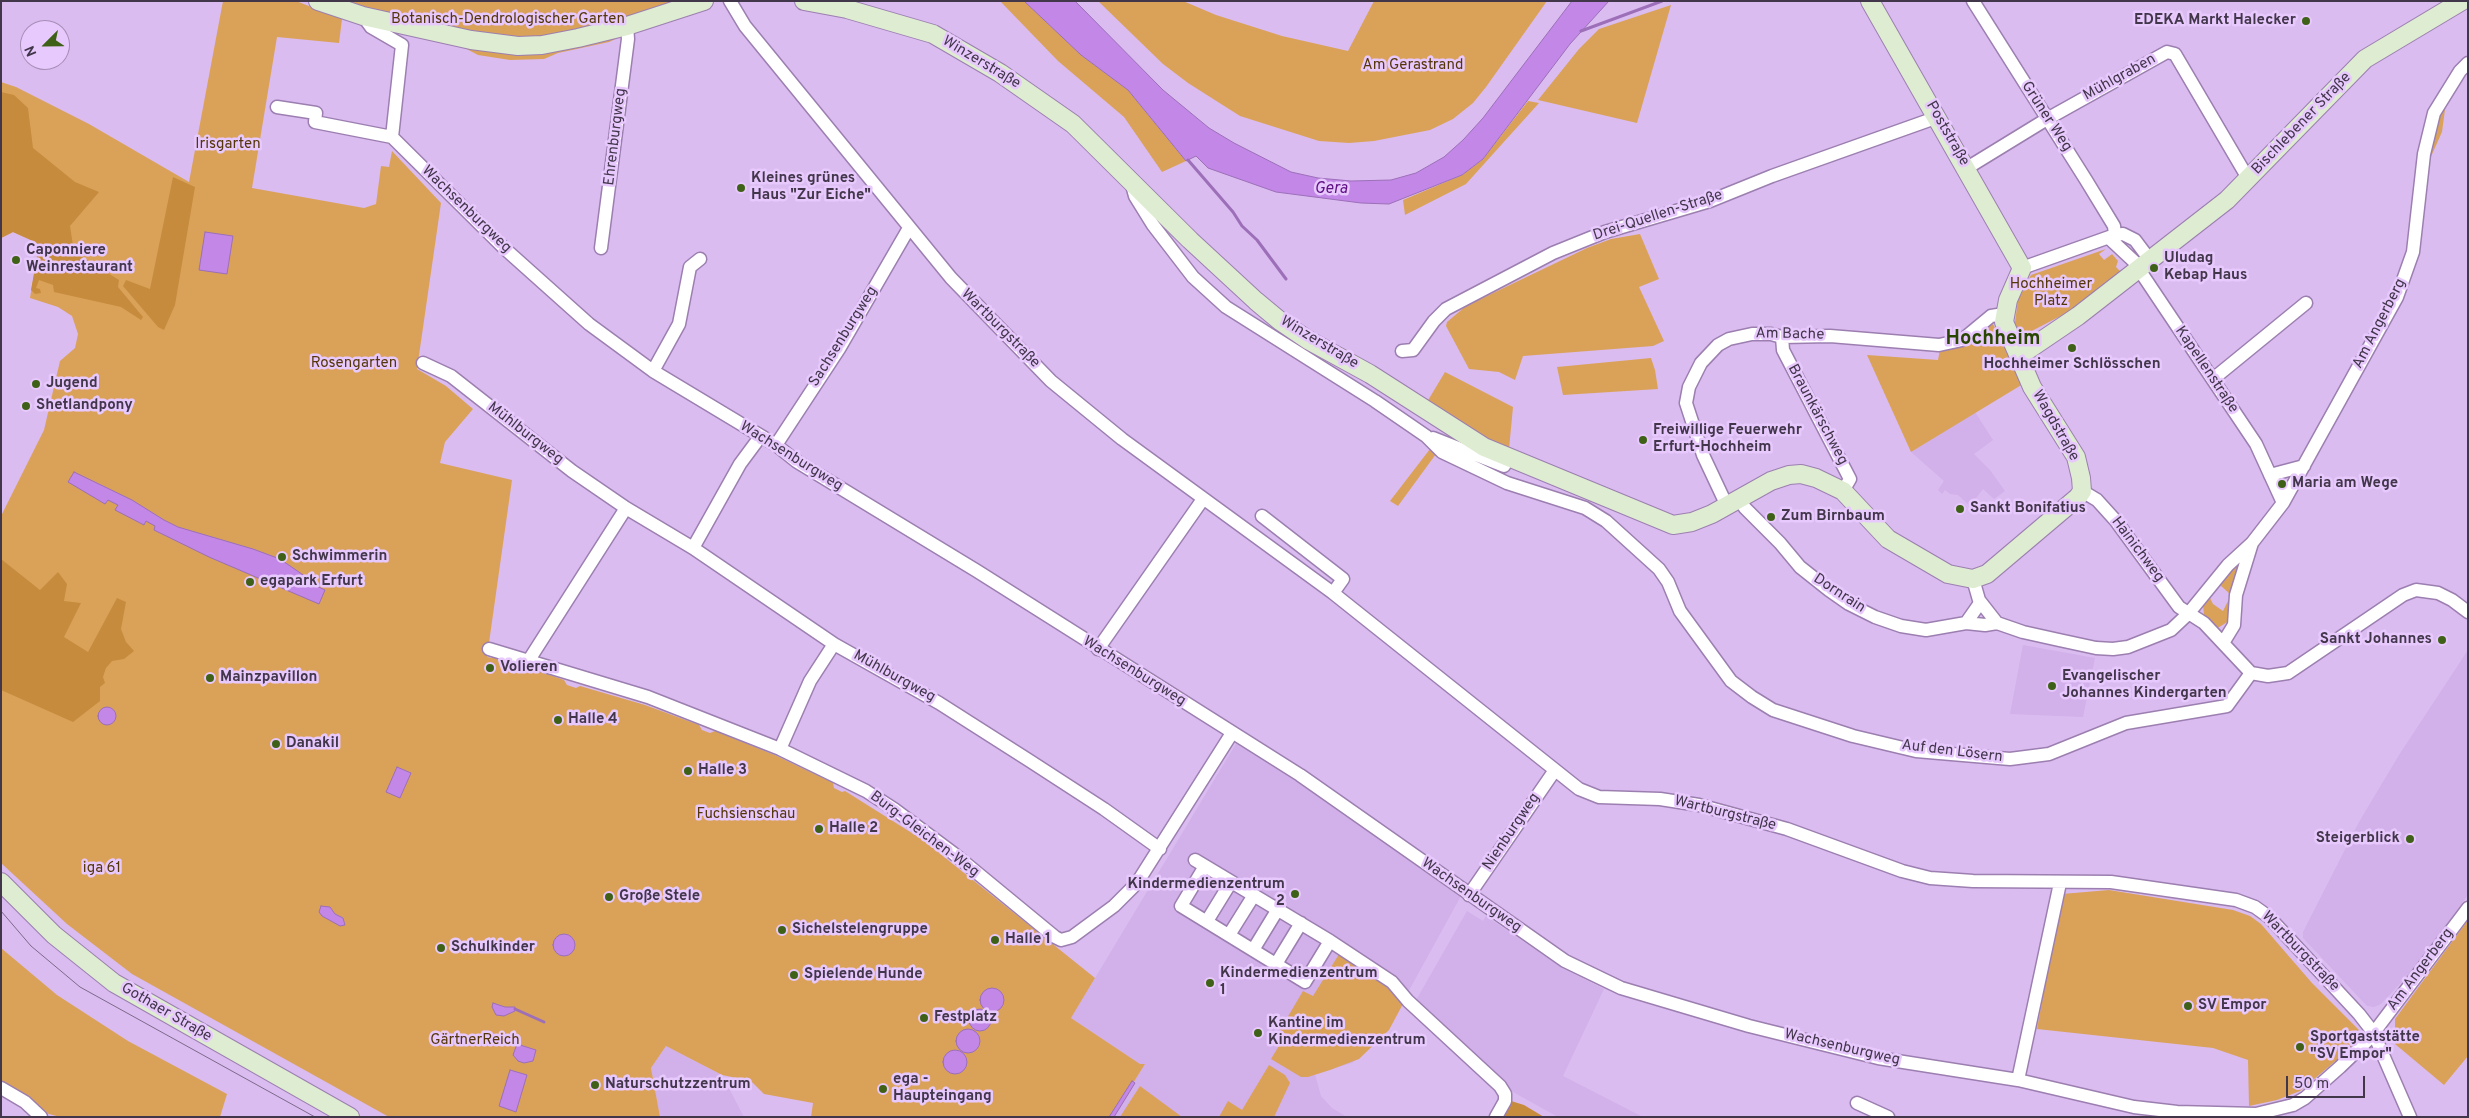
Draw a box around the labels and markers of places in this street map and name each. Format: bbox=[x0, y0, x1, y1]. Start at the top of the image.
place label: EDEKA Markt Halecker bbox=[2134, 12, 2296, 30]
marker: EDEKA Markt Halecker bbox=[2300, 15, 2312, 27]
place label: Kleines grünes Haus "Zur Eiche" bbox=[751, 170, 871, 205]
marker: Kleines grünes Haus "Zur Eiche" bbox=[735, 182, 747, 194]
place label: Caponniere Weinrestaurant bbox=[26, 242, 133, 277]
place label: Uludag Kebap Haus bbox=[2164, 250, 2247, 285]
marker: Caponniere Weinrestaurant bbox=[10, 254, 22, 266]
marker: Uludag Kebap Haus bbox=[2148, 262, 2160, 274]
marker: Hochheimer Schlösschen bbox=[2066, 342, 2078, 354]
place label: Hochheimer Schlösschen bbox=[1983, 356, 2161, 374]
place label: Jugend bbox=[46, 375, 98, 393]
marker: Jugend bbox=[30, 378, 42, 390]
place label: Shetlandpony bbox=[36, 397, 133, 415]
marker: Shetlandpony bbox=[20, 400, 32, 412]
place label: Freiwillige Feuerwehr Erfurt-Hochheim bbox=[1653, 422, 1802, 457]
marker: Freiwillige Feuerwehr Erfurt-Hochheim bbox=[1637, 434, 1649, 446]
place label: Maria am Wege bbox=[2292, 475, 2398, 493]
marker: Maria am Wege bbox=[2276, 478, 2288, 490]
place label: Sankt Bonifatius bbox=[1970, 500, 2086, 518]
marker: Sankt Bonifatius bbox=[1954, 503, 1966, 515]
place label: Zum Birnbaum bbox=[1781, 508, 1885, 526]
marker: Zum Birnbaum bbox=[1765, 511, 1777, 523]
place label: Schwimmerin bbox=[292, 548, 387, 566]
marker: Schwimmerin bbox=[276, 551, 288, 563]
place label: egapark Erfurt bbox=[260, 573, 363, 591]
marker: egapark Erfurt bbox=[244, 576, 256, 588]
place label: Sankt Johannes bbox=[2320, 631, 2432, 649]
marker: Sankt Johannes bbox=[2436, 634, 2448, 646]
place label: Volieren bbox=[500, 659, 558, 677]
marker: Volieren bbox=[484, 662, 496, 674]
place label: Evangelischer Johannes Kindergarten bbox=[2062, 668, 2227, 703]
place label: Mainzpavillon bbox=[220, 669, 317, 687]
marker: Mainzpavillon bbox=[204, 672, 216, 684]
marker: Evangelischer Johannes Kindergarten bbox=[2046, 680, 2058, 692]
place label: Halle 4 bbox=[568, 711, 618, 729]
marker: Halle 4 bbox=[552, 714, 564, 726]
place label: Danakil bbox=[286, 735, 339, 753]
marker: Danakil bbox=[270, 738, 282, 750]
place label: Halle 3 bbox=[698, 762, 747, 780]
marker: Halle 3 bbox=[682, 765, 694, 777]
place label: Halle 2 bbox=[829, 820, 878, 838]
marker: Halle 2 bbox=[813, 823, 825, 835]
place label: Steigerblick bbox=[2316, 830, 2400, 848]
marker: Steigerblick bbox=[2404, 833, 2416, 845]
place label: Kindermedienzentrum 2 bbox=[1127, 876, 1285, 911]
place label: Große Stele bbox=[619, 888, 700, 906]
marker: Kindermedienzentrum 2 bbox=[1289, 888, 1301, 900]
marker: Große Stele bbox=[603, 891, 615, 903]
place label: Sichelstelengruppe bbox=[792, 921, 928, 939]
marker: Sichelstelengruppe bbox=[776, 924, 788, 936]
place label: Halle 1 bbox=[1005, 931, 1051, 949]
marker: Halle 1 bbox=[989, 934, 1001, 946]
place label: Schulkinder bbox=[451, 939, 535, 957]
marker: Schulkinder bbox=[435, 942, 447, 954]
place label: Kindermedienzentrum 1 bbox=[1220, 965, 1378, 1000]
place label: Spielende Hunde bbox=[804, 966, 923, 984]
marker: Spielende Hunde bbox=[788, 969, 800, 981]
marker: Kindermedienzentrum 1 bbox=[1204, 977, 1216, 989]
place label: SV Empor bbox=[2198, 997, 2267, 1015]
marker: SV Empor bbox=[2182, 1000, 2194, 1012]
place label: Festplatz bbox=[934, 1009, 997, 1027]
marker: Festplatz bbox=[918, 1012, 930, 1024]
place label: Kantine im Kindermedienzentrum bbox=[1268, 1015, 1426, 1050]
marker: Kantine im Kindermedienzentrum bbox=[1252, 1027, 1264, 1039]
place label: Sportgaststätte "SV Empor" bbox=[2310, 1029, 2420, 1064]
marker: Sportgaststätte "SV Empor" bbox=[2294, 1041, 2306, 1053]
place label: ega - Haupteingang bbox=[893, 1071, 992, 1106]
place label: Naturschutzzentrum bbox=[605, 1076, 751, 1094]
marker: Naturschutzzentrum bbox=[589, 1079, 601, 1091]
marker: ega - Haupteingang bbox=[877, 1083, 889, 1095]

